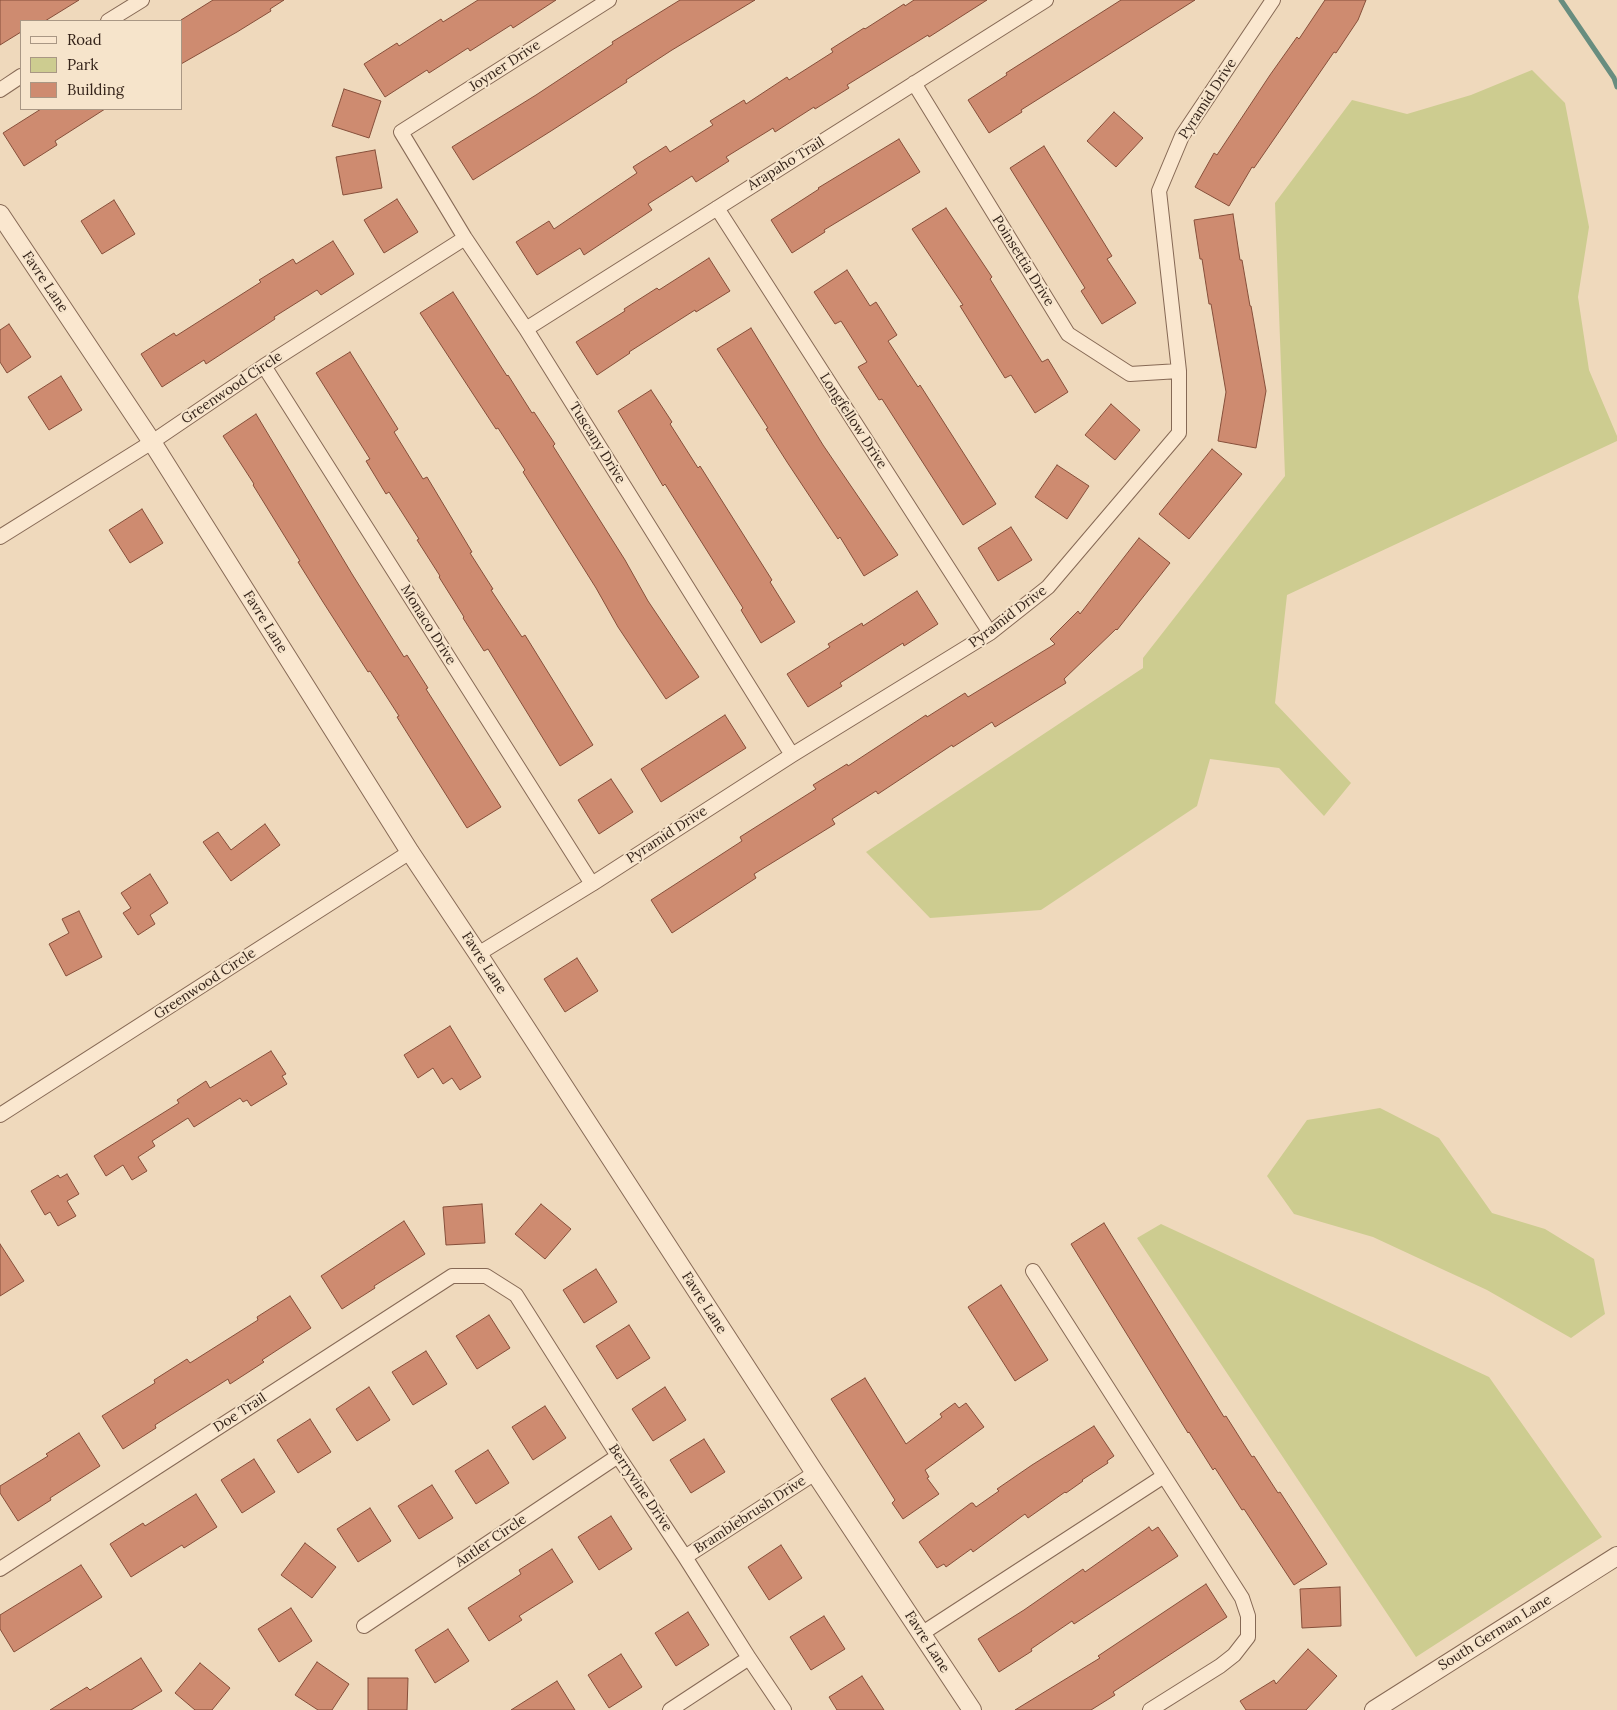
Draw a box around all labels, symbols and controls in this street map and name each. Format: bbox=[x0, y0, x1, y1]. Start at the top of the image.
legend bbox=[20, 20, 182, 110]
text: Road bbox=[67, 30, 102, 49]
street label: Joyner Drive bbox=[466, 37, 544, 95]
text: Park bbox=[67, 55, 98, 74]
street label: Pyramid Drive bbox=[1176, 56, 1240, 142]
text: Building bbox=[67, 80, 124, 99]
street label: Arapaho Trail bbox=[744, 134, 828, 194]
street label: Poinsettia Drive bbox=[988, 213, 1058, 309]
street label: Favre Lane bbox=[18, 248, 72, 316]
street label: Greenwood Circle bbox=[178, 348, 286, 428]
street label: Longfellow Drive bbox=[816, 370, 890, 472]
street label: Tuscany Drive bbox=[565, 399, 629, 487]
street label: Monaco Drive bbox=[397, 582, 459, 668]
street label: Pyramid Drive bbox=[966, 582, 1050, 652]
street label: Favre Lane bbox=[239, 588, 291, 656]
street label: Pyramid Drive bbox=[624, 803, 710, 867]
street label: Favre Lane bbox=[458, 929, 510, 997]
street label: Greenwood Circle bbox=[151, 945, 259, 1023]
street label: Favre Lane bbox=[678, 1269, 730, 1337]
street label: Doe Trail bbox=[210, 1390, 270, 1436]
street label: Berryvine Drive bbox=[605, 1441, 675, 1535]
street label: Bramblebrush Drive bbox=[691, 1473, 809, 1557]
street label: Antler Circle bbox=[452, 1511, 530, 1571]
street label: South German Lane bbox=[1435, 1591, 1555, 1675]
street label: Favre Lane bbox=[901, 1608, 953, 1676]

